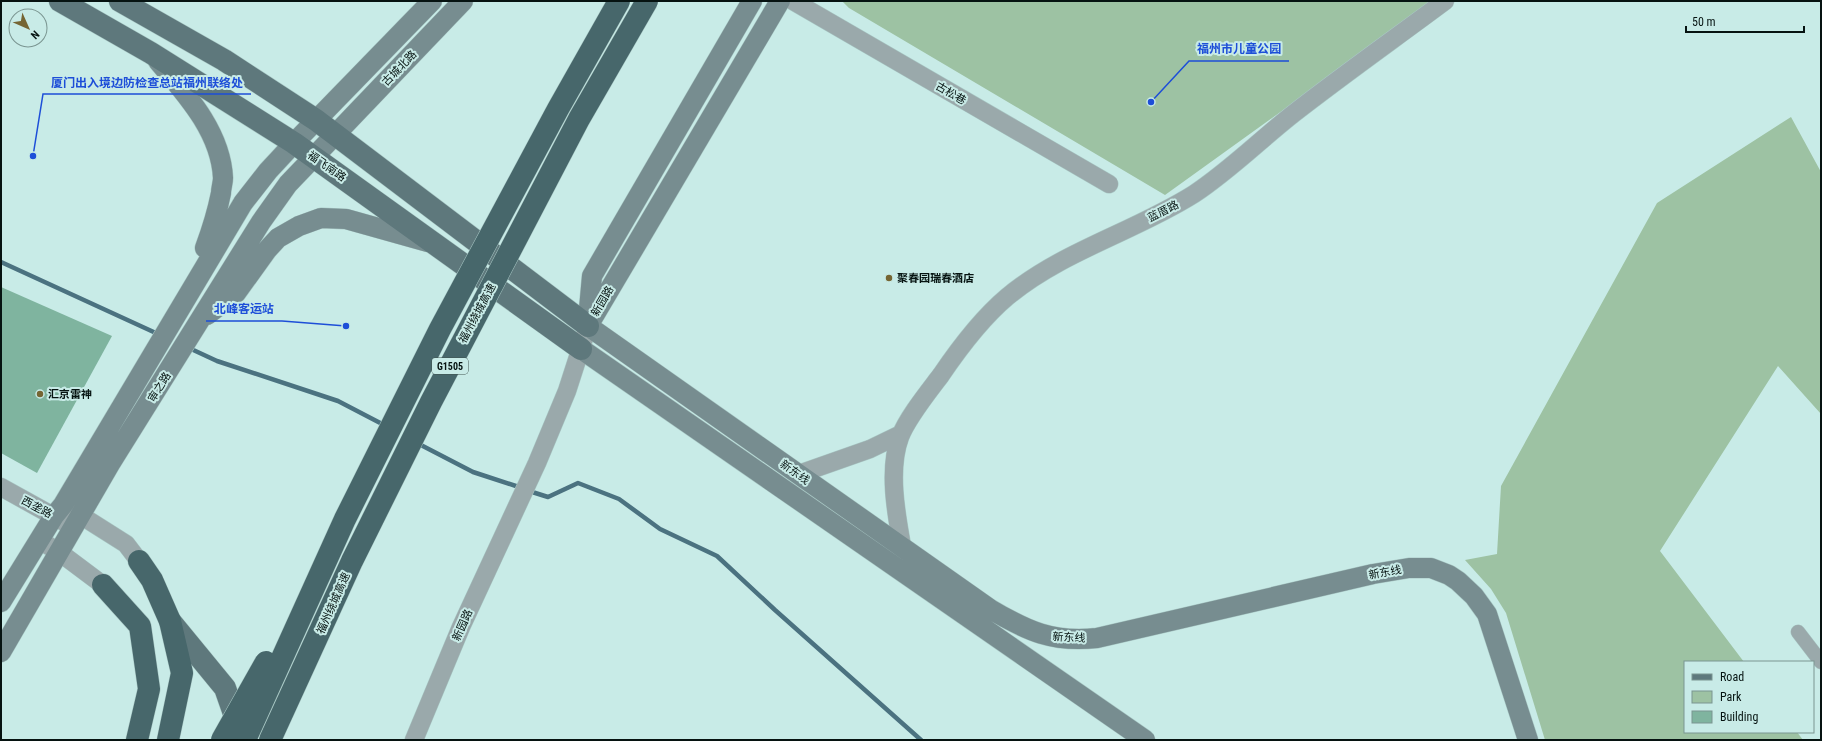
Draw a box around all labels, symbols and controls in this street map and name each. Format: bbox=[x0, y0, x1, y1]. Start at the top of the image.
north arrow bbox=[8, 8, 48, 48]
scale bar bbox=[1686, 8, 1804, 34]
text: 50 m bbox=[1692, 15, 1716, 29]
text: N bbox=[28, 28, 42, 42]
callout: 福州市儿童公园 bbox=[1189, 37, 1289, 61]
text: 福州市儿童公园 bbox=[1197, 42, 1281, 56]
street label: 古城北路 bbox=[379, 48, 419, 89]
callout: 厦门出入境边防检查总站福州联络处 bbox=[43, 70, 251, 94]
text: 厦门出入境边防检查总站福州联络处 bbox=[51, 76, 243, 90]
street label: 古松巷 bbox=[933, 80, 968, 107]
street label: 福飞南路 bbox=[305, 148, 348, 184]
street label: 蓝厝路 bbox=[1146, 198, 1181, 225]
place label: 聚春园瑞春酒店 bbox=[897, 272, 974, 285]
marker: 聚春园瑞春酒店 bbox=[884, 273, 894, 283]
street label: 福州绕城高速 bbox=[456, 281, 499, 345]
street label: 新园路 bbox=[589, 284, 616, 319]
callout: 北峰客运站 bbox=[206, 297, 282, 321]
text: 北峰客运站 bbox=[214, 302, 274, 316]
road number: G1505 bbox=[432, 358, 468, 374]
street label: 审之路 bbox=[145, 370, 174, 405]
place label: 汇京雷神 bbox=[48, 388, 92, 401]
marker: 汇京雷神 bbox=[35, 389, 45, 399]
street label: 新东线 bbox=[777, 458, 812, 487]
street label: 西垄路 bbox=[19, 494, 54, 521]
street label: 新东线 bbox=[1368, 563, 1403, 582]
street label: 福州绕城高速 bbox=[314, 570, 353, 636]
street label: 新园路 bbox=[450, 607, 475, 643]
street label: 新东线 bbox=[1052, 630, 1086, 645]
legend bbox=[1684, 661, 1814, 733]
text: Road bbox=[1720, 670, 1744, 684]
text: Park bbox=[1720, 690, 1742, 704]
text: Building bbox=[1720, 710, 1758, 724]

